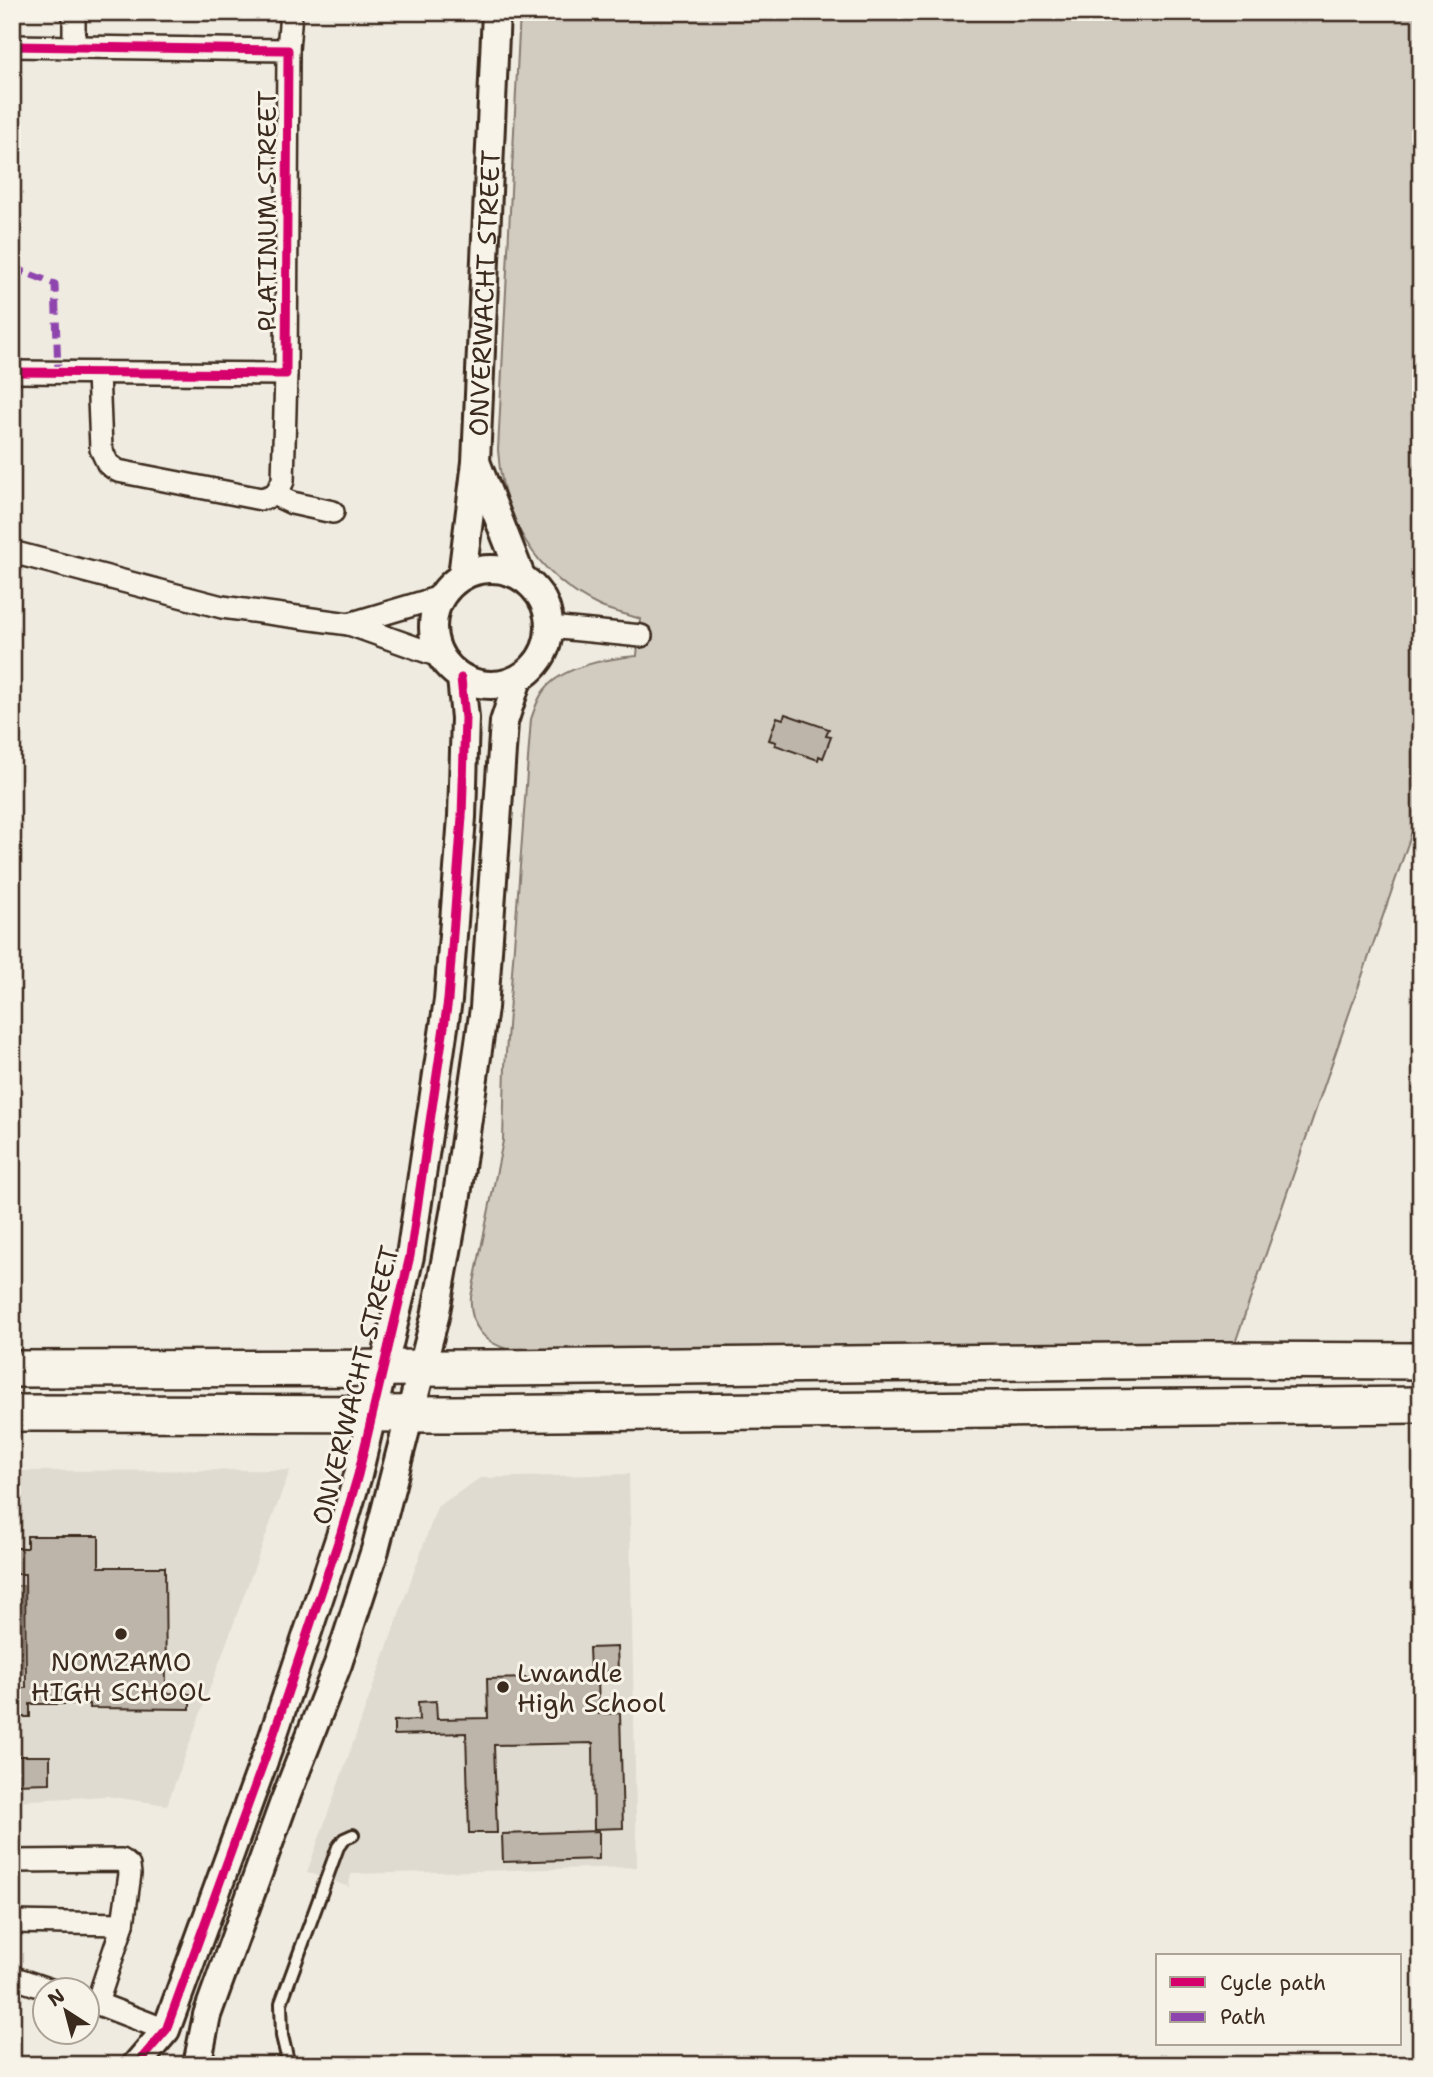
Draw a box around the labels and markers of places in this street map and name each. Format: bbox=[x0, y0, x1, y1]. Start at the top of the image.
marker: NOMZAMO HIGH SCHOOL bbox=[113, 1626, 129, 1642]
place label: NOMZAMO HIGH SCHOOL bbox=[31, 1644, 211, 1709]
place label: Lwandle High School bbox=[517, 1655, 666, 1720]
marker: Lwandle High School bbox=[495, 1679, 511, 1695]

